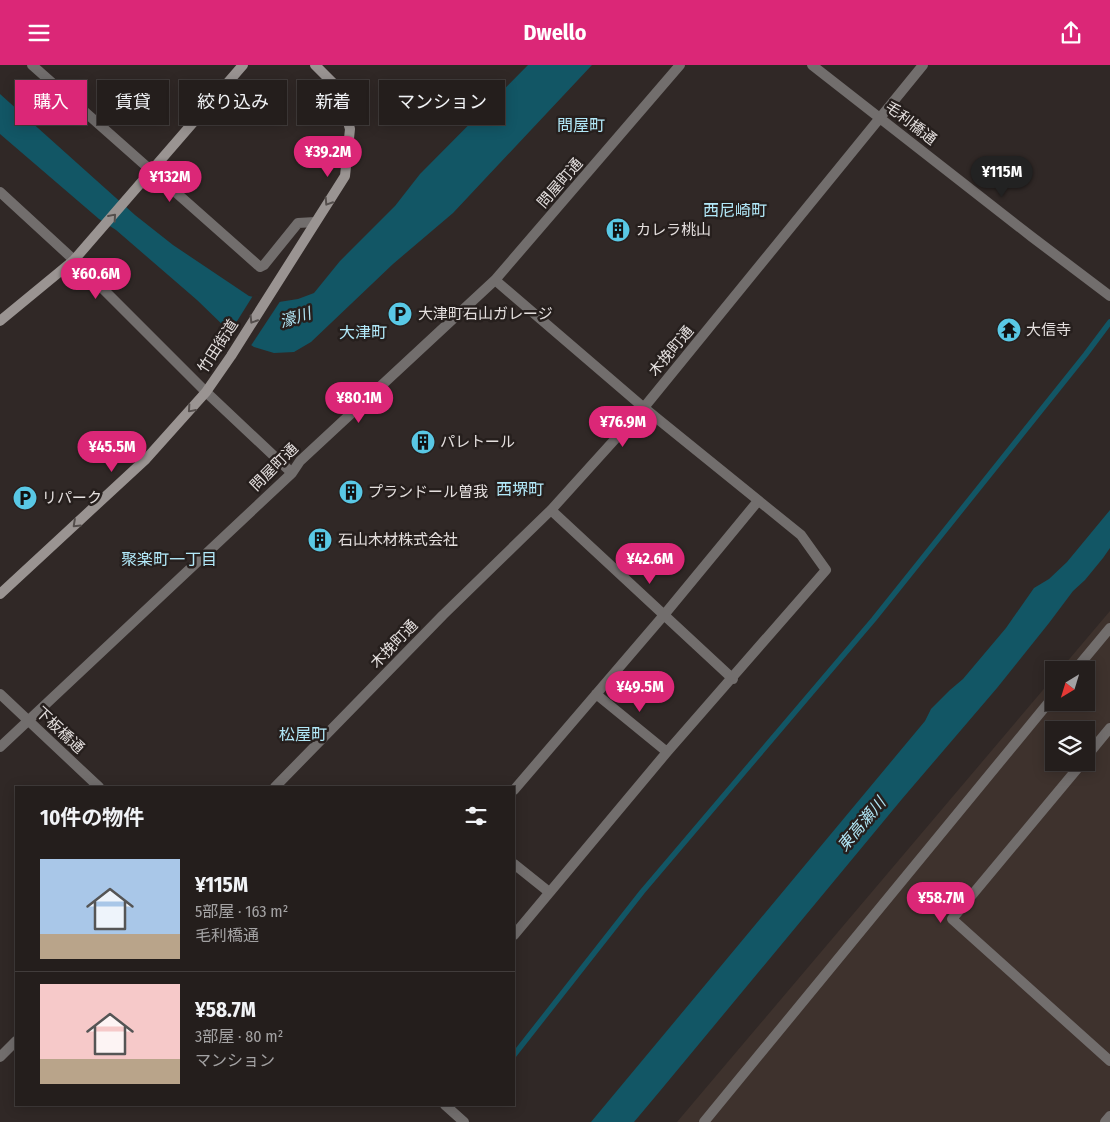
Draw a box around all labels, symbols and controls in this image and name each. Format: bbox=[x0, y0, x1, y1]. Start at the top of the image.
icon: menu bbox=[25, 19, 53, 47]
text: Dwello bbox=[523, 19, 587, 46]
icon: share bbox=[1057, 19, 1085, 47]
chip: 購入 bbox=[15, 80, 87, 125]
chip: 賃貸 bbox=[97, 80, 169, 125]
chip: 絞り込み bbox=[179, 80, 287, 125]
chip: 新着 bbox=[297, 80, 369, 125]
chip: マンション bbox=[379, 80, 505, 125]
street label: 毛利橋通 bbox=[882, 97, 940, 149]
district label: 問屋町 bbox=[557, 116, 605, 135]
pin: ¥39.2M bbox=[287, 135, 369, 178]
text: ¥39.2M bbox=[305, 142, 351, 161]
street label: 問屋町通 bbox=[534, 154, 586, 212]
pin: ¥115M bbox=[967, 155, 1037, 198]
pin: ¥132M bbox=[135, 161, 205, 203]
text: ¥115M bbox=[982, 162, 1022, 181]
text: ¥132M bbox=[150, 167, 190, 186]
one-way arrow bbox=[325, 196, 334, 206]
district label: 西尼崎町 bbox=[703, 201, 767, 220]
one-way arrow bbox=[107, 213, 116, 222]
building icon: カレラ桃山 bbox=[605, 217, 631, 243]
place label: カレラ桃山 bbox=[636, 221, 711, 239]
pin: ¥60.6M bbox=[55, 257, 137, 300]
text: ¥60.6M bbox=[72, 264, 120, 283]
parking icon: 大津町石山ガレージ bbox=[387, 301, 413, 327]
water label: 濠川 bbox=[277, 303, 315, 331]
place label: 大津町石山ガレージ bbox=[418, 305, 553, 323]
one-way arrow bbox=[250, 314, 260, 323]
street label: 竹田街道 bbox=[194, 316, 242, 376]
temple icon: 大信寺 bbox=[996, 317, 1022, 343]
place label: 大信寺 bbox=[1026, 321, 1071, 339]
street label: 木挽町通 bbox=[645, 322, 697, 380]
district label: 大津町 bbox=[339, 323, 387, 342]
pin: ¥80.1M bbox=[318, 381, 400, 424]
text: ¥80.1M bbox=[336, 388, 382, 407]
one-way arrow bbox=[188, 403, 197, 412]
pin: ¥76.9M bbox=[582, 405, 664, 448]
text: ¥76.9M bbox=[600, 412, 646, 431]
building icon: パレトール bbox=[410, 429, 436, 455]
pin: ¥45.5M bbox=[71, 431, 153, 473]
place label: パレトール bbox=[440, 433, 515, 451]
text: ¥45.5M bbox=[88, 437, 136, 456]
street label: 問屋町通 bbox=[246, 439, 302, 495]
building icon: プランドール曽我 bbox=[338, 479, 364, 505]
district label: 西堺町 bbox=[496, 480, 544, 499]
place label: プランドール曽我 bbox=[368, 483, 488, 501]
parking icon: リパーク bbox=[12, 485, 38, 511]
place label: リパーク bbox=[42, 489, 102, 507]
one-way arrow bbox=[73, 518, 82, 527]
building icon: 石山木材株式会社 bbox=[307, 527, 333, 553]
place label: 石山木材株式会社 bbox=[338, 531, 458, 549]
pin: ¥42.6M bbox=[609, 543, 691, 585]
text: ¥42.6M bbox=[627, 549, 673, 568]
district label: 聚楽町一丁目 bbox=[121, 550, 217, 569]
street label: 木挽町通 bbox=[367, 616, 421, 672]
north arrow bbox=[1045, 661, 1095, 711]
map controls bbox=[1045, 661, 1095, 771]
pin: ¥49.5M bbox=[599, 671, 681, 713]
text: ¥49.5M bbox=[616, 677, 664, 696]
street label: 下板橋通 bbox=[32, 703, 88, 757]
button: layers bbox=[1045, 721, 1095, 771]
district label: 松屋町 bbox=[279, 725, 327, 744]
water label: 東高瀬川 bbox=[834, 792, 891, 855]
icon: filters bbox=[462, 802, 490, 830]
text: 10件の物件 bbox=[40, 805, 144, 831]
text: ¥115M bbox=[195, 872, 248, 898]
icon: home bbox=[80, 879, 140, 939]
pin: ¥58.7M bbox=[900, 881, 982, 924]
text: ¥58.7M bbox=[918, 888, 964, 907]
text: 5部屋 · 163 m² bbox=[195, 902, 288, 921]
text: 毛利橋通 bbox=[195, 926, 259, 945]
text: ¥58.7M bbox=[195, 997, 256, 1023]
icon: home bbox=[80, 1004, 140, 1064]
text: 3部屋 · 80 m² bbox=[195, 1027, 283, 1046]
text: マンション bbox=[195, 1051, 275, 1070]

